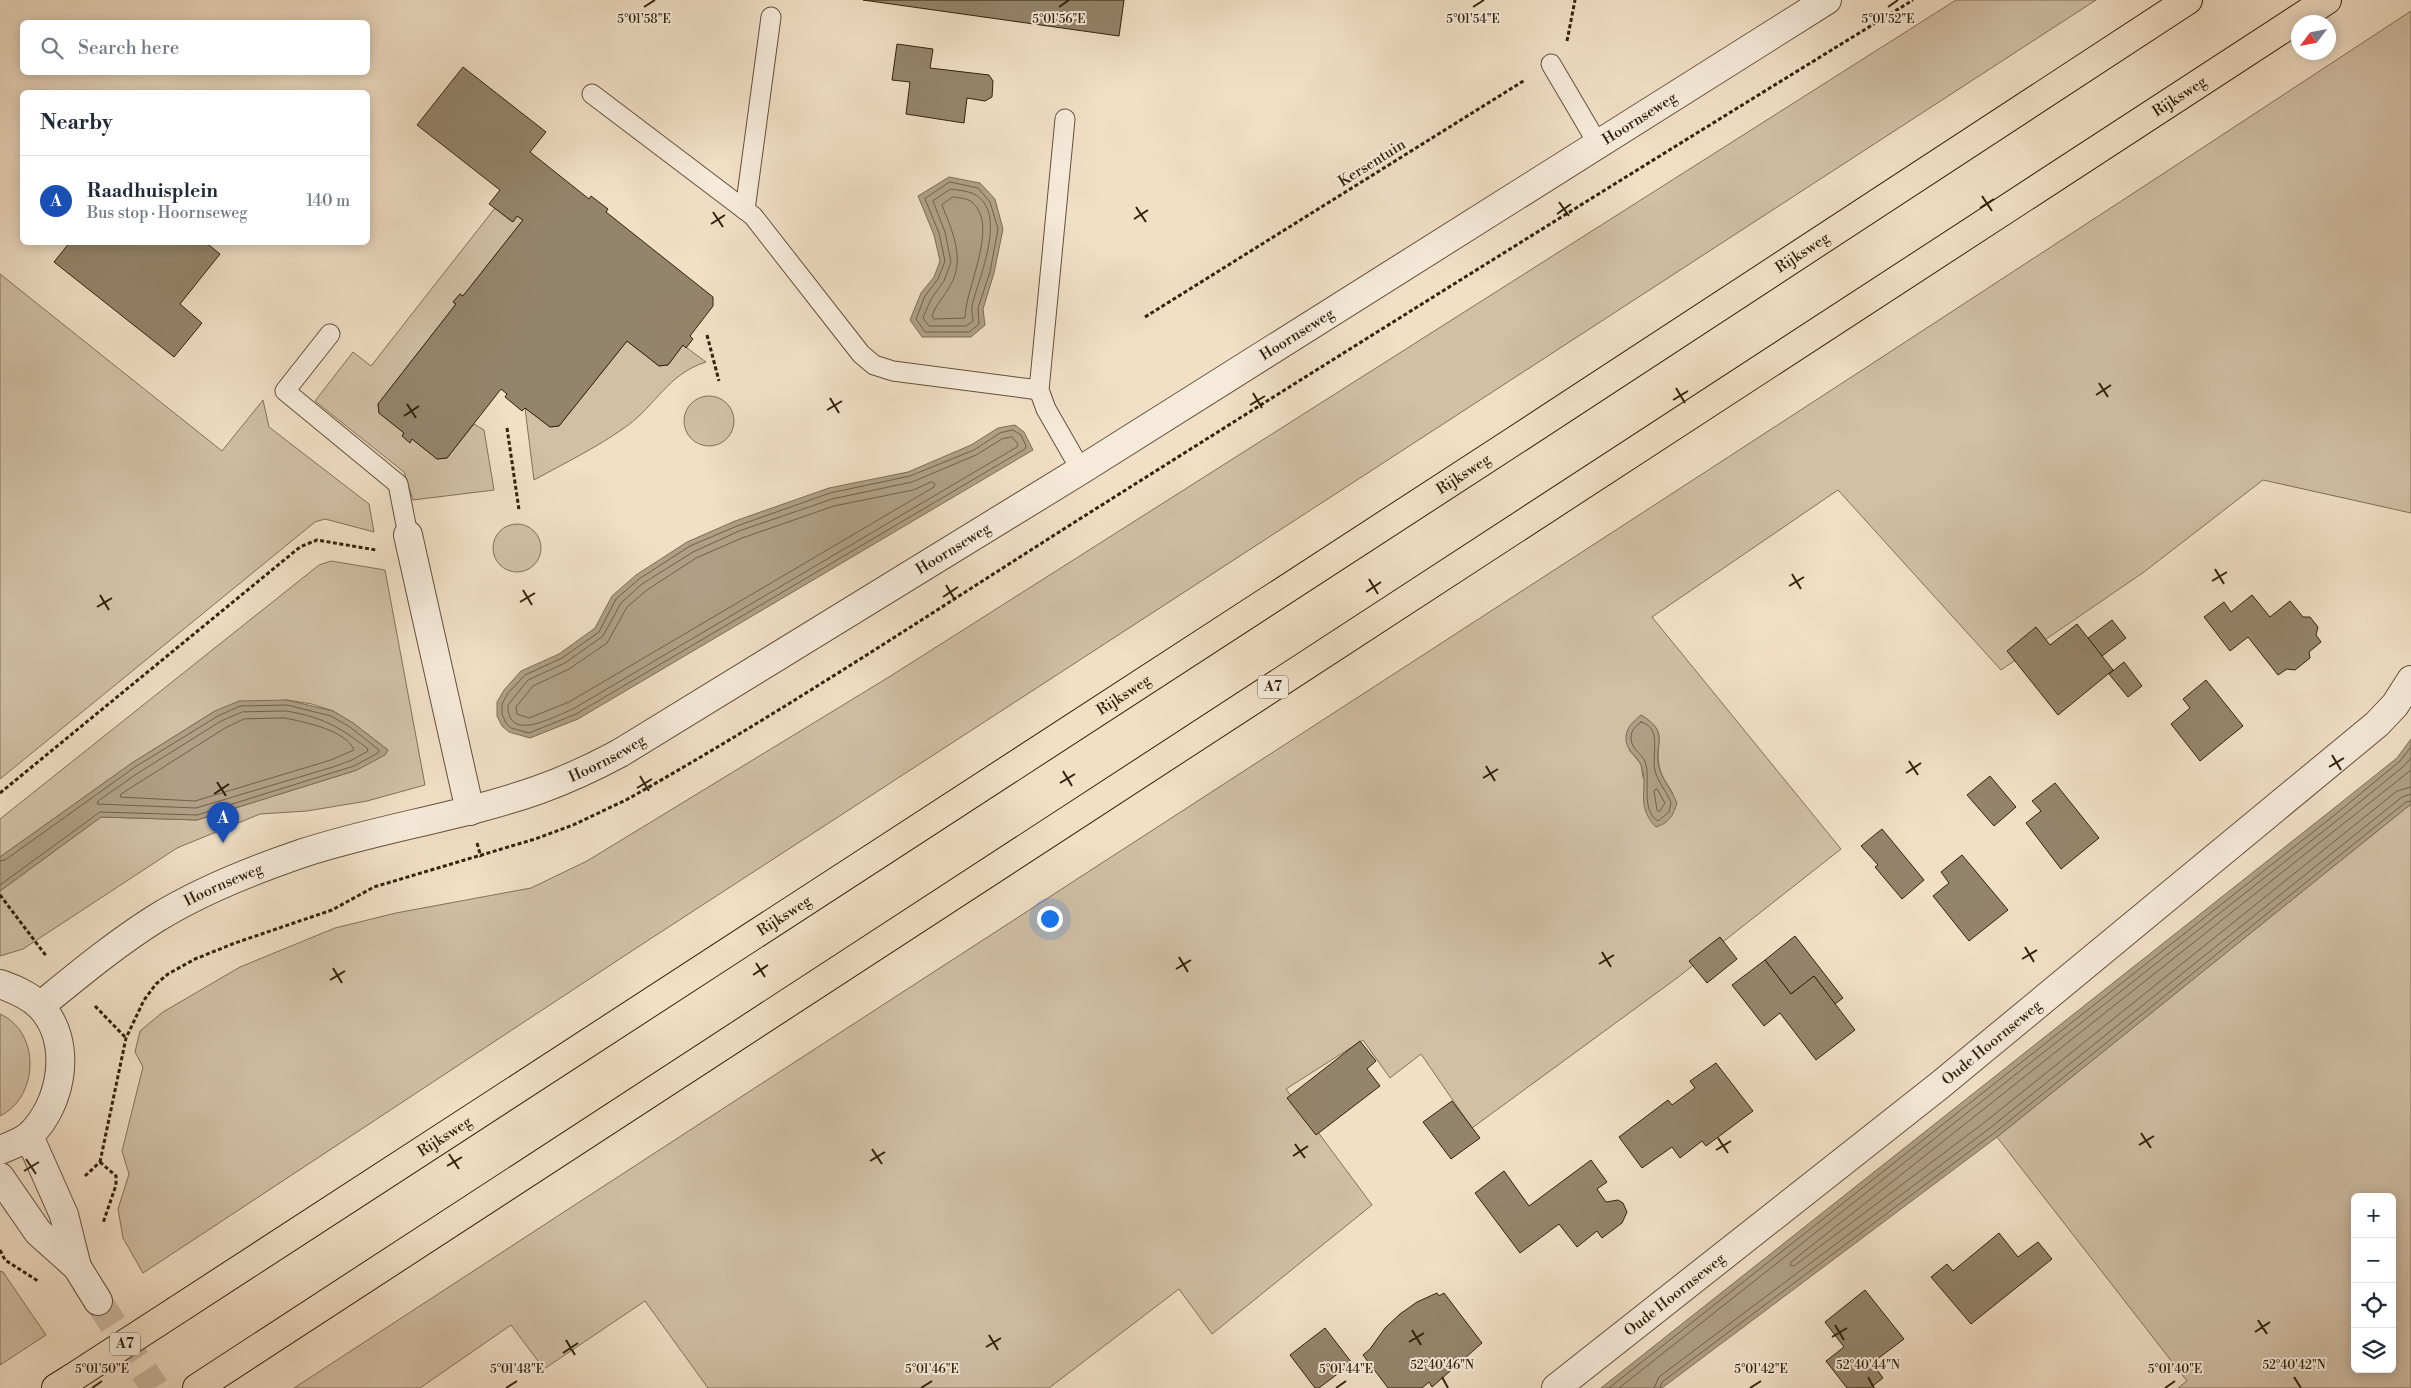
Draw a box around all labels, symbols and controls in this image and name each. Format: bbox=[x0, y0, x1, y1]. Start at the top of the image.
text: 5°01'58"E bbox=[617, 12, 671, 27]
text: 5°01'56"E bbox=[1032, 12, 1086, 27]
text: 5°01'54"E bbox=[1446, 12, 1500, 27]
text: 5°01'52"E bbox=[1862, 12, 1914, 27]
north arrow bbox=[2291, 15, 2336, 60]
search box bbox=[20, 20, 370, 75]
icon: search bbox=[38, 34, 66, 62]
text: Search here bbox=[78, 36, 179, 60]
street label: Rijksweg bbox=[2149, 72, 2210, 121]
street label: Hoornseweg bbox=[1599, 88, 1680, 149]
text: Nearby bbox=[40, 110, 113, 136]
street label: Kersentuin bbox=[1335, 135, 1409, 191]
text: Raadhuisplein bbox=[87, 179, 218, 203]
text: A bbox=[50, 191, 62, 211]
text: 140 m bbox=[306, 191, 350, 211]
text: Bus stop · Hoornseweg bbox=[87, 203, 248, 223]
street label: Rijksweg bbox=[1772, 228, 1833, 277]
street label: Hoornseweg bbox=[1256, 303, 1338, 365]
street label: Rijksweg bbox=[1432, 449, 1494, 499]
street label: Hoornseweg bbox=[912, 518, 994, 579]
street label: Rijksweg bbox=[1093, 670, 1155, 719]
road number: A7 bbox=[1258, 676, 1288, 699]
street label: Hoornseweg bbox=[566, 730, 649, 786]
pin: A bbox=[207, 802, 239, 843]
street label: Hoornseweg bbox=[181, 859, 266, 910]
street label: Rijksweg bbox=[753, 891, 815, 940]
your location bbox=[1037, 906, 1063, 932]
street label: Oude Hoornseweg bbox=[1938, 996, 2045, 1089]
street label: Rijksweg bbox=[414, 1111, 475, 1161]
map controls bbox=[2351, 1193, 2396, 1373]
button: + bbox=[2351, 1193, 2396, 1238]
button: − bbox=[2351, 1238, 2396, 1283]
street label: Oude Hoornseweg bbox=[1620, 1249, 1729, 1340]
button: locate bbox=[2351, 1283, 2396, 1328]
button: layers bbox=[2351, 1328, 2396, 1373]
road number: A7 bbox=[110, 1332, 140, 1356]
text: 52°40'46"N bbox=[1410, 1358, 1474, 1373]
text: 52°40'44"N bbox=[1836, 1358, 1900, 1373]
text: 52°40'42"N bbox=[2262, 1358, 2326, 1373]
text: 5°01'50"E bbox=[75, 1362, 129, 1377]
text: 5°01'48"E bbox=[490, 1362, 544, 1377]
text: 5°01'46"E bbox=[905, 1362, 959, 1377]
text: 5°01'44"E bbox=[1319, 1362, 1373, 1377]
text: 5°01'42"E bbox=[1734, 1362, 1788, 1377]
text: 5°01'40"E bbox=[2148, 1362, 2202, 1377]

